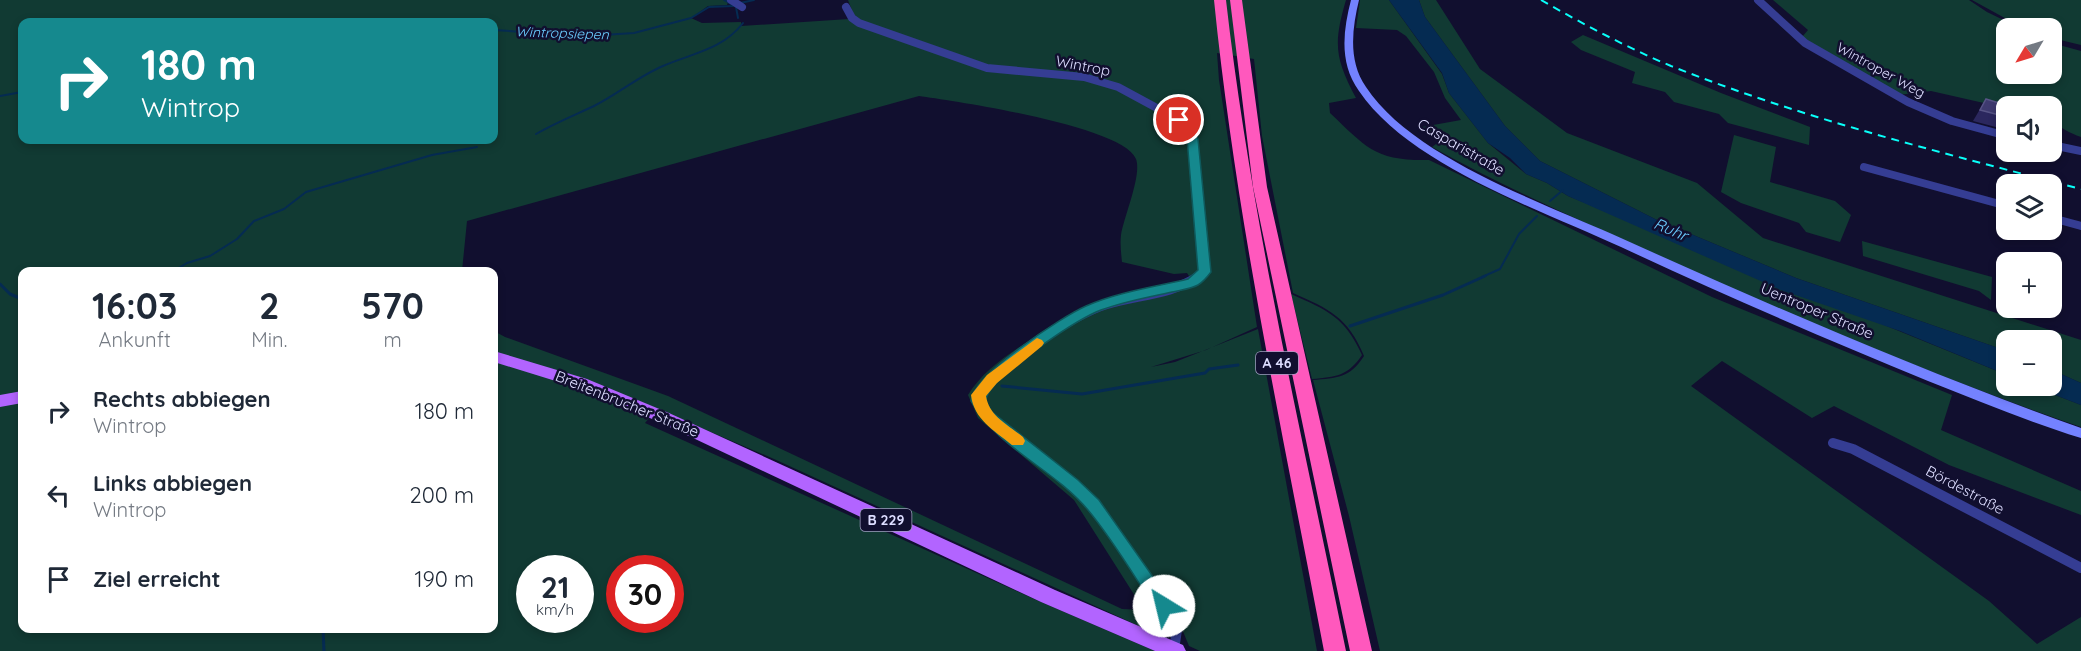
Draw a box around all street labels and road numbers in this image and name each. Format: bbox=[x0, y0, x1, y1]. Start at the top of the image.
street label: Wintroper Weg bbox=[1834, 38, 1928, 102]
street label: Wintrop bbox=[1054, 51, 1112, 80]
street label: Casparistraße bbox=[1414, 114, 1508, 179]
street label: Uentroper Straße bbox=[1758, 278, 1876, 343]
road number: A 46 bbox=[1256, 352, 1298, 374]
street label: Breitenbrucher Straße bbox=[553, 366, 702, 441]
street label: Bördestraße bbox=[1923, 461, 2008, 518]
road number: B 229 bbox=[860, 509, 912, 531]

